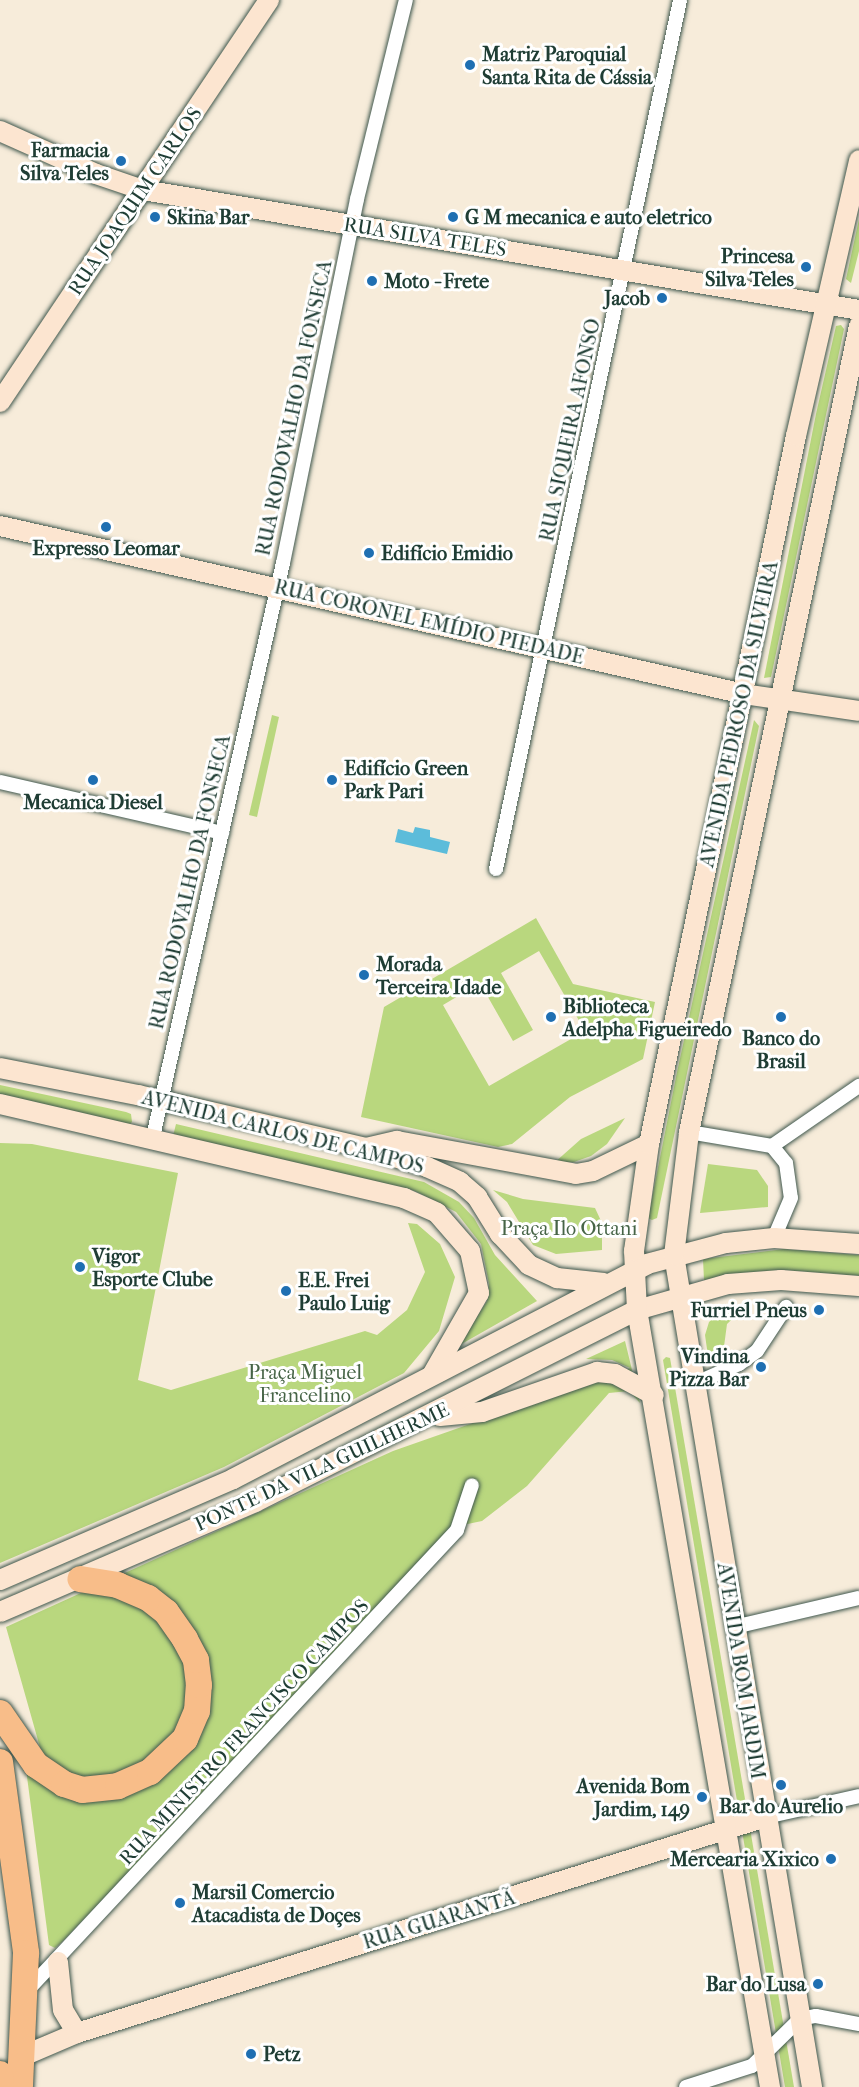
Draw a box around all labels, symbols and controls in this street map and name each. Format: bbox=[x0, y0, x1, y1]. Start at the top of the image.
place label: Matriz Paroquial Santa Rita de Cássia bbox=[482, 42, 652, 89]
marker: Matriz Paroquial Santa Rita de Cássia bbox=[463, 58, 477, 72]
street label: RUA JOAQUIM CARLOS bbox=[63, 102, 207, 300]
place label: Farmacia Silva Teles bbox=[20, 138, 109, 185]
marker: Farmacia Silva Teles bbox=[114, 154, 128, 168]
place label: Skina Bar bbox=[167, 205, 249, 229]
place label: G M mecanica e auto eletrico bbox=[465, 205, 712, 229]
marker: Skina Bar bbox=[148, 210, 162, 224]
marker: G M mecanica e auto eletrico bbox=[446, 210, 460, 224]
street label: RUA SILVA TELES bbox=[342, 212, 508, 262]
place label: Princesa Silva Teles bbox=[705, 244, 794, 291]
street label: RUA RODOVALHO DA FONSECA bbox=[251, 258, 337, 558]
marker: Princesa Silva Teles bbox=[799, 260, 813, 274]
place label: Moto - Frete bbox=[384, 269, 489, 293]
marker: Moto - Frete bbox=[365, 274, 379, 288]
place label: Jacob bbox=[604, 286, 650, 310]
marker: Jacob bbox=[655, 291, 669, 305]
street label: RUA SIQUEIRA AFONSO bbox=[535, 316, 605, 544]
marker: Expresso Leomar bbox=[99, 520, 113, 534]
place label: Expresso Leomar bbox=[32, 536, 180, 560]
place label: Edifício Emidio bbox=[381, 541, 513, 565]
marker: Edifício Emidio bbox=[362, 546, 376, 560]
street label: AVENIDA PEDROSO DA SILVEIRA bbox=[695, 559, 783, 869]
street label: RUA CORONEL EMÍDIO PIEDADE bbox=[272, 575, 586, 669]
street label: RUA RODOVALHO DA FONSECA bbox=[144, 732, 236, 1032]
place label: Edifício Green Park Pari bbox=[344, 756, 468, 803]
marker: Mecanica Diesel bbox=[86, 773, 100, 787]
marker: Edifício Green Park Pari bbox=[325, 773, 339, 787]
place label: Mecanica Diesel bbox=[23, 790, 163, 814]
place label: Morada Terceira Idade bbox=[376, 952, 501, 999]
marker: Morada Terceira Idade bbox=[357, 968, 371, 982]
place label: Biblioteca Adelpha Figueiredo bbox=[563, 994, 732, 1041]
marker: Biblioteca Adelpha Figueiredo bbox=[544, 1010, 558, 1024]
marker: Banco do Brasil bbox=[774, 1010, 788, 1024]
place label: Banco do Brasil bbox=[742, 1026, 820, 1073]
street label: AVENIDA CARLOS DE CAMPOS bbox=[139, 1085, 427, 1179]
park label: Praça Ilo Ottani bbox=[501, 1216, 637, 1240]
place label: Vigor Esporte Clube bbox=[92, 1244, 213, 1291]
marker: Vigor Esporte Clube bbox=[73, 1260, 87, 1274]
place label: E.E. Frei Paulo Luig bbox=[298, 1268, 390, 1315]
marker: E.E. Frei Paulo Luig bbox=[279, 1284, 293, 1298]
place label: Furriel Pneus bbox=[690, 1298, 807, 1322]
marker: Furriel Pneus bbox=[812, 1303, 826, 1317]
place label: Vindina Pizza Bar bbox=[669, 1344, 749, 1391]
marker: Vindina Pizza Bar bbox=[754, 1360, 768, 1374]
park label: Praça Miguel Francelino bbox=[248, 1361, 362, 1408]
street label: PONTE DA VILA GUILHERME bbox=[191, 1397, 453, 1537]
street label: AVENIDA BOM JARDIM bbox=[712, 1561, 770, 1781]
street label: RUA MINISTRO FRANCISCO CAMPOS bbox=[114, 1594, 374, 1870]
place label: Avenida Bom Jardim, 149 bbox=[576, 1774, 690, 1821]
marker: Bar do Aurelio bbox=[774, 1778, 788, 1792]
marker: Avenida Bom Jardim, 149 bbox=[695, 1790, 709, 1804]
place label: Bar do Aurelio bbox=[719, 1794, 843, 1818]
place label: Mercearia Xixico bbox=[670, 1847, 819, 1871]
marker: Mercearia Xixico bbox=[824, 1852, 838, 1866]
place label: Marsil Comercio Atacadista de Doçes bbox=[192, 1880, 361, 1927]
street label: RUA GUARANTÃ bbox=[360, 1885, 518, 1955]
marker: Marsil Comercio Atacadista de Doçes bbox=[173, 1896, 187, 1910]
place label: Bar do Lusa bbox=[706, 1972, 806, 1996]
marker: Bar do Lusa bbox=[811, 1977, 825, 1991]
place label: Petz bbox=[263, 2042, 300, 2066]
marker: Petz bbox=[244, 2047, 258, 2061]

